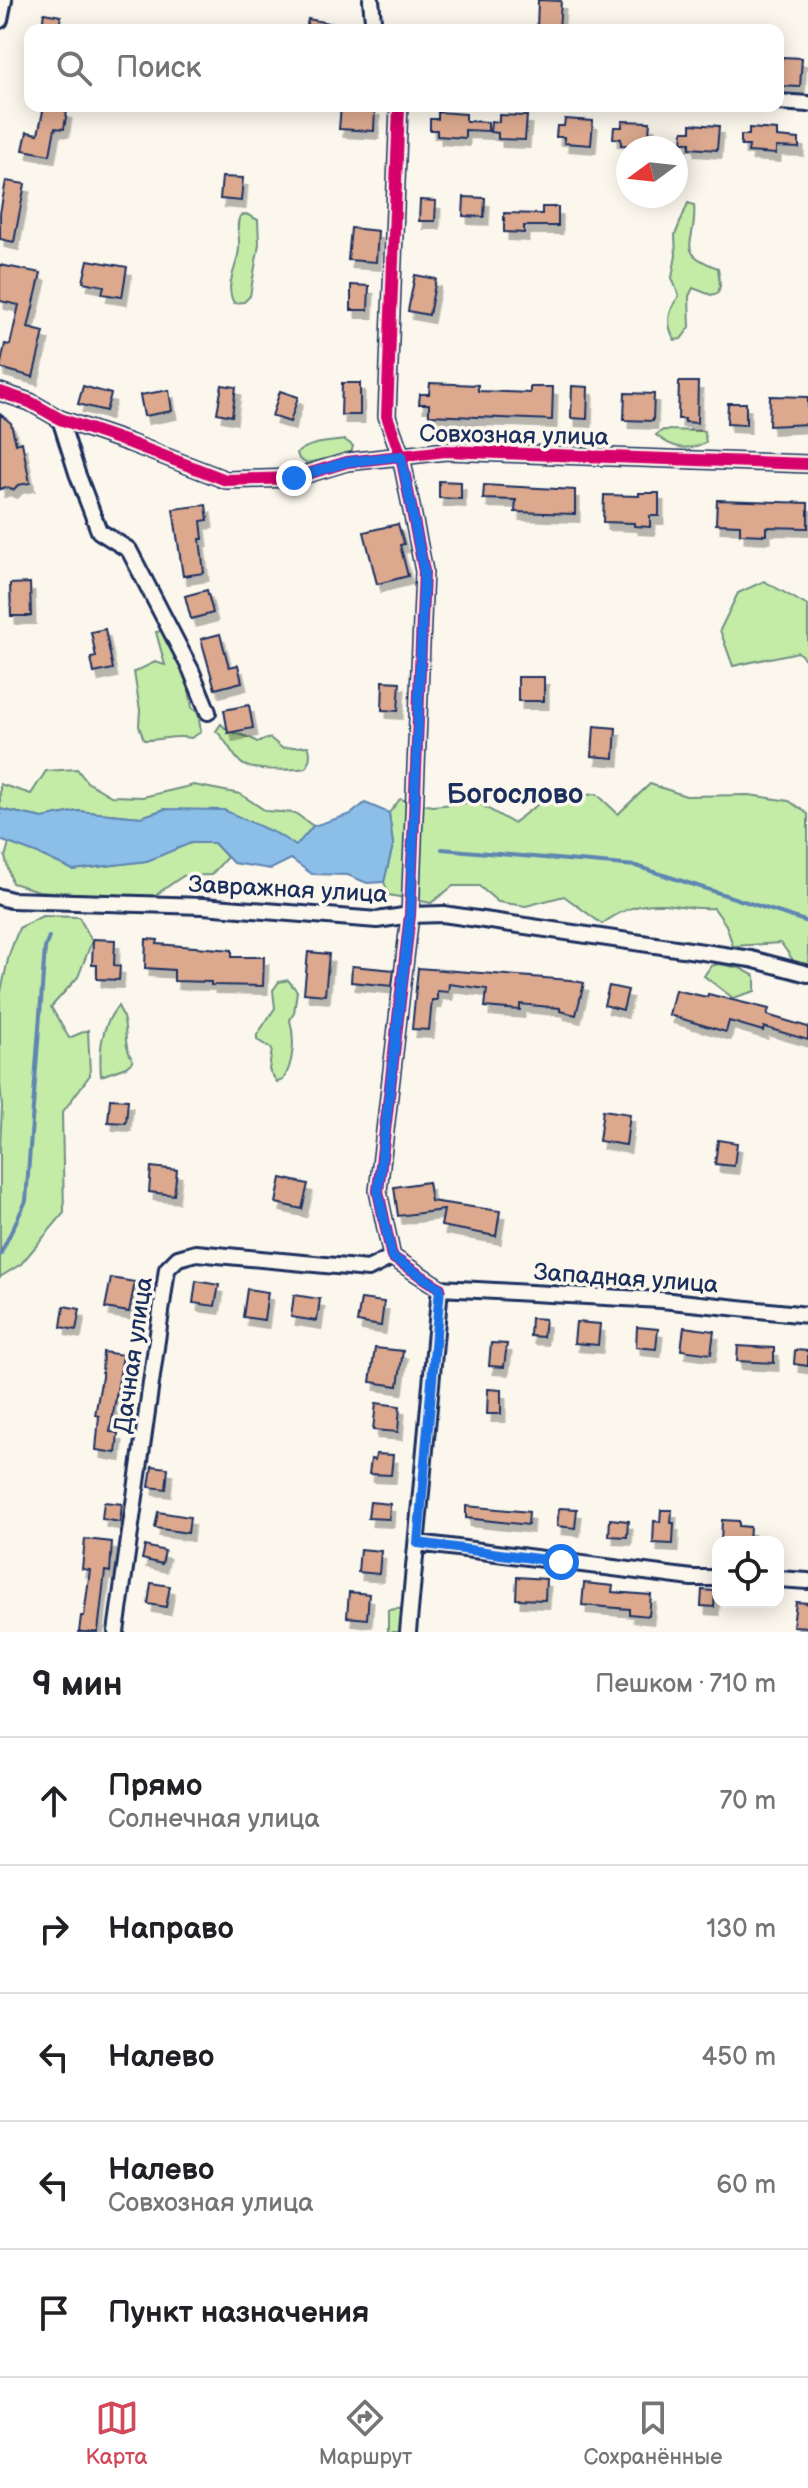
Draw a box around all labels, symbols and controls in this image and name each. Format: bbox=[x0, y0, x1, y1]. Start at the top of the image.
search box bbox=[24, 24, 784, 112]
icon: search bbox=[52, 46, 96, 90]
text: Поиск bbox=[116, 50, 202, 86]
north arrow bbox=[616, 136, 688, 208]
street label: Совхозная улица bbox=[419, 419, 609, 452]
route end bbox=[276, 460, 312, 496]
district label: Богослово bbox=[447, 778, 583, 811]
street label: Завражная улица bbox=[188, 870, 388, 909]
street label: Западная улица bbox=[533, 1258, 719, 1299]
street label: Дачная улица bbox=[108, 1275, 159, 1435]
map controls bbox=[712, 1536, 784, 1608]
button: locate bbox=[712, 1536, 784, 1608]
route start bbox=[543, 1544, 579, 1580]
text: 9 мин bbox=[32, 1664, 123, 1705]
text: Пешком · 710 m bbox=[595, 1669, 776, 1700]
text: Прямо bbox=[108, 1768, 202, 1804]
icon: ahead bbox=[32, 1779, 76, 1823]
text: 70 m bbox=[719, 1786, 776, 1817]
text: Солнечная улица bbox=[108, 1804, 320, 1835]
icon: right bbox=[32, 1907, 76, 1951]
text: Направо bbox=[108, 1911, 234, 1947]
text: 130 m bbox=[706, 1914, 776, 1945]
icon: left bbox=[32, 2035, 76, 2079]
text: Налево bbox=[108, 2039, 214, 2075]
text: 450 m bbox=[701, 2042, 776, 2073]
text: Налево bbox=[108, 2152, 214, 2188]
icon: left bbox=[32, 2163, 76, 2207]
text: 60 m bbox=[716, 2170, 776, 2201]
text: Совхозная улица bbox=[108, 2188, 314, 2219]
icon: arrive bbox=[32, 2291, 76, 2335]
text: Пункт назначения bbox=[108, 2295, 369, 2331]
tab: Карта bbox=[86, 2396, 148, 2471]
tab: Маршрут bbox=[319, 2396, 412, 2471]
tab: Сохранённые bbox=[583, 2396, 722, 2471]

